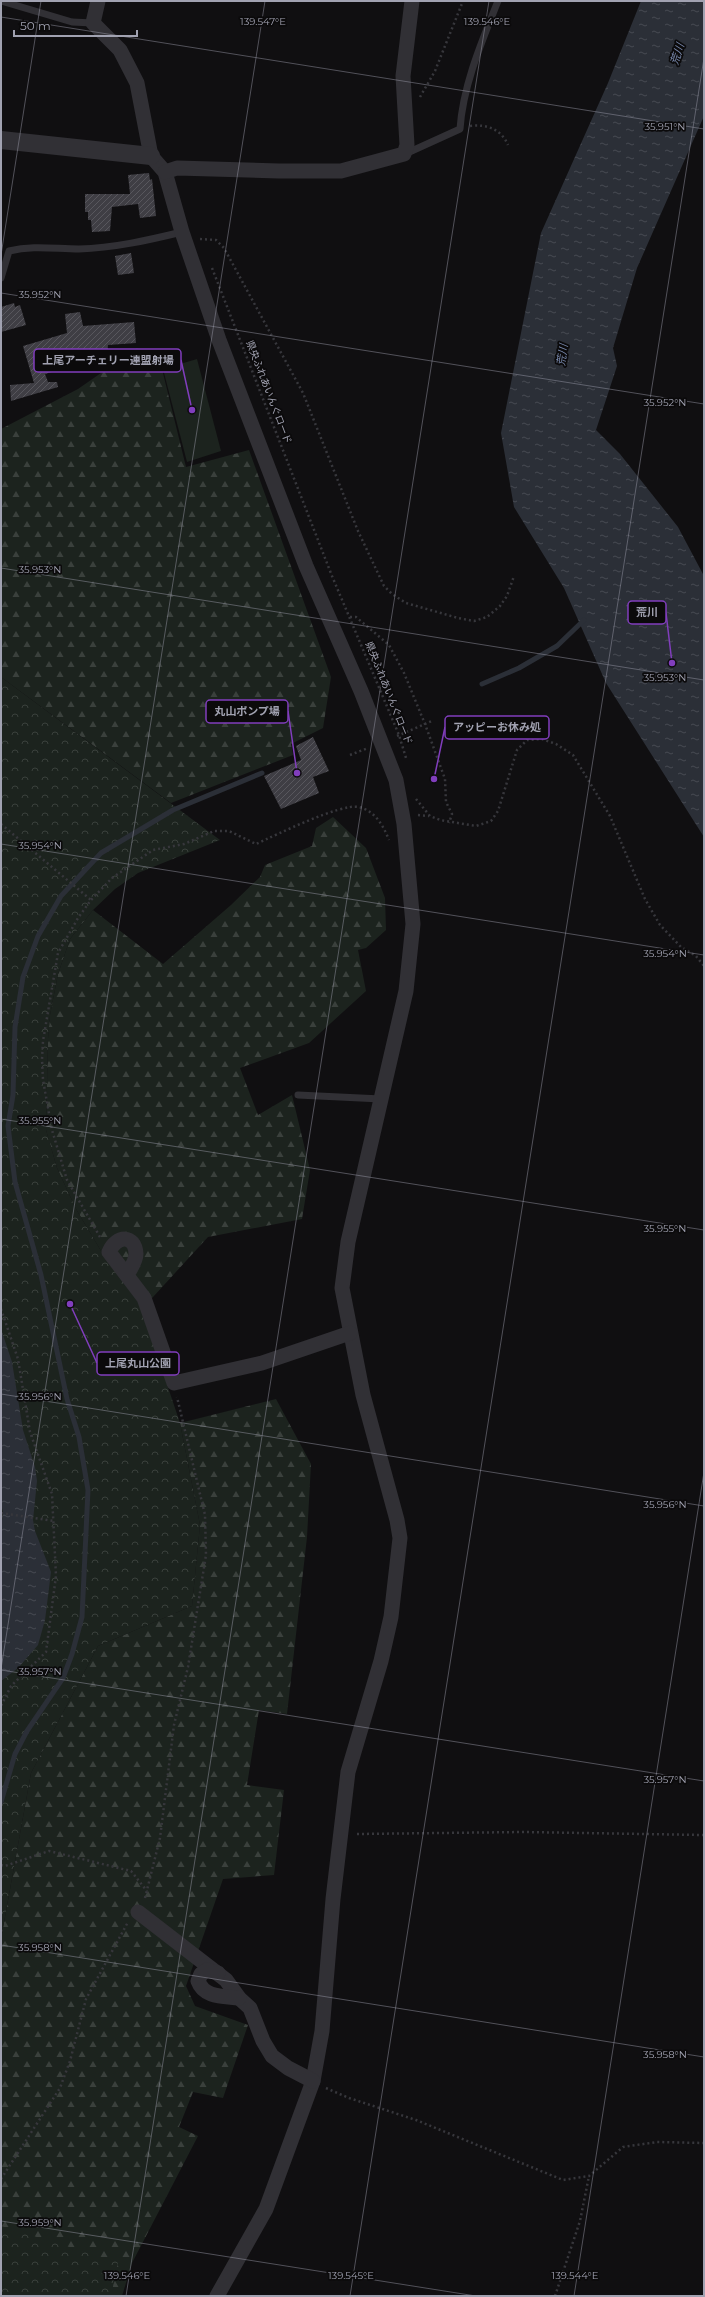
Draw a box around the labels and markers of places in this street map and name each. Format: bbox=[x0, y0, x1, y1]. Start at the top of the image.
callout: 上尾アーチェリー連盟射場 bbox=[34, 349, 181, 372]
callout: 荒川 bbox=[628, 601, 666, 624]
callout: 丸山ポンプ場 bbox=[206, 700, 288, 723]
callout: アッピーお休み処 bbox=[445, 716, 549, 739]
callout: 上尾丸山公園 bbox=[97, 1352, 179, 1375]

